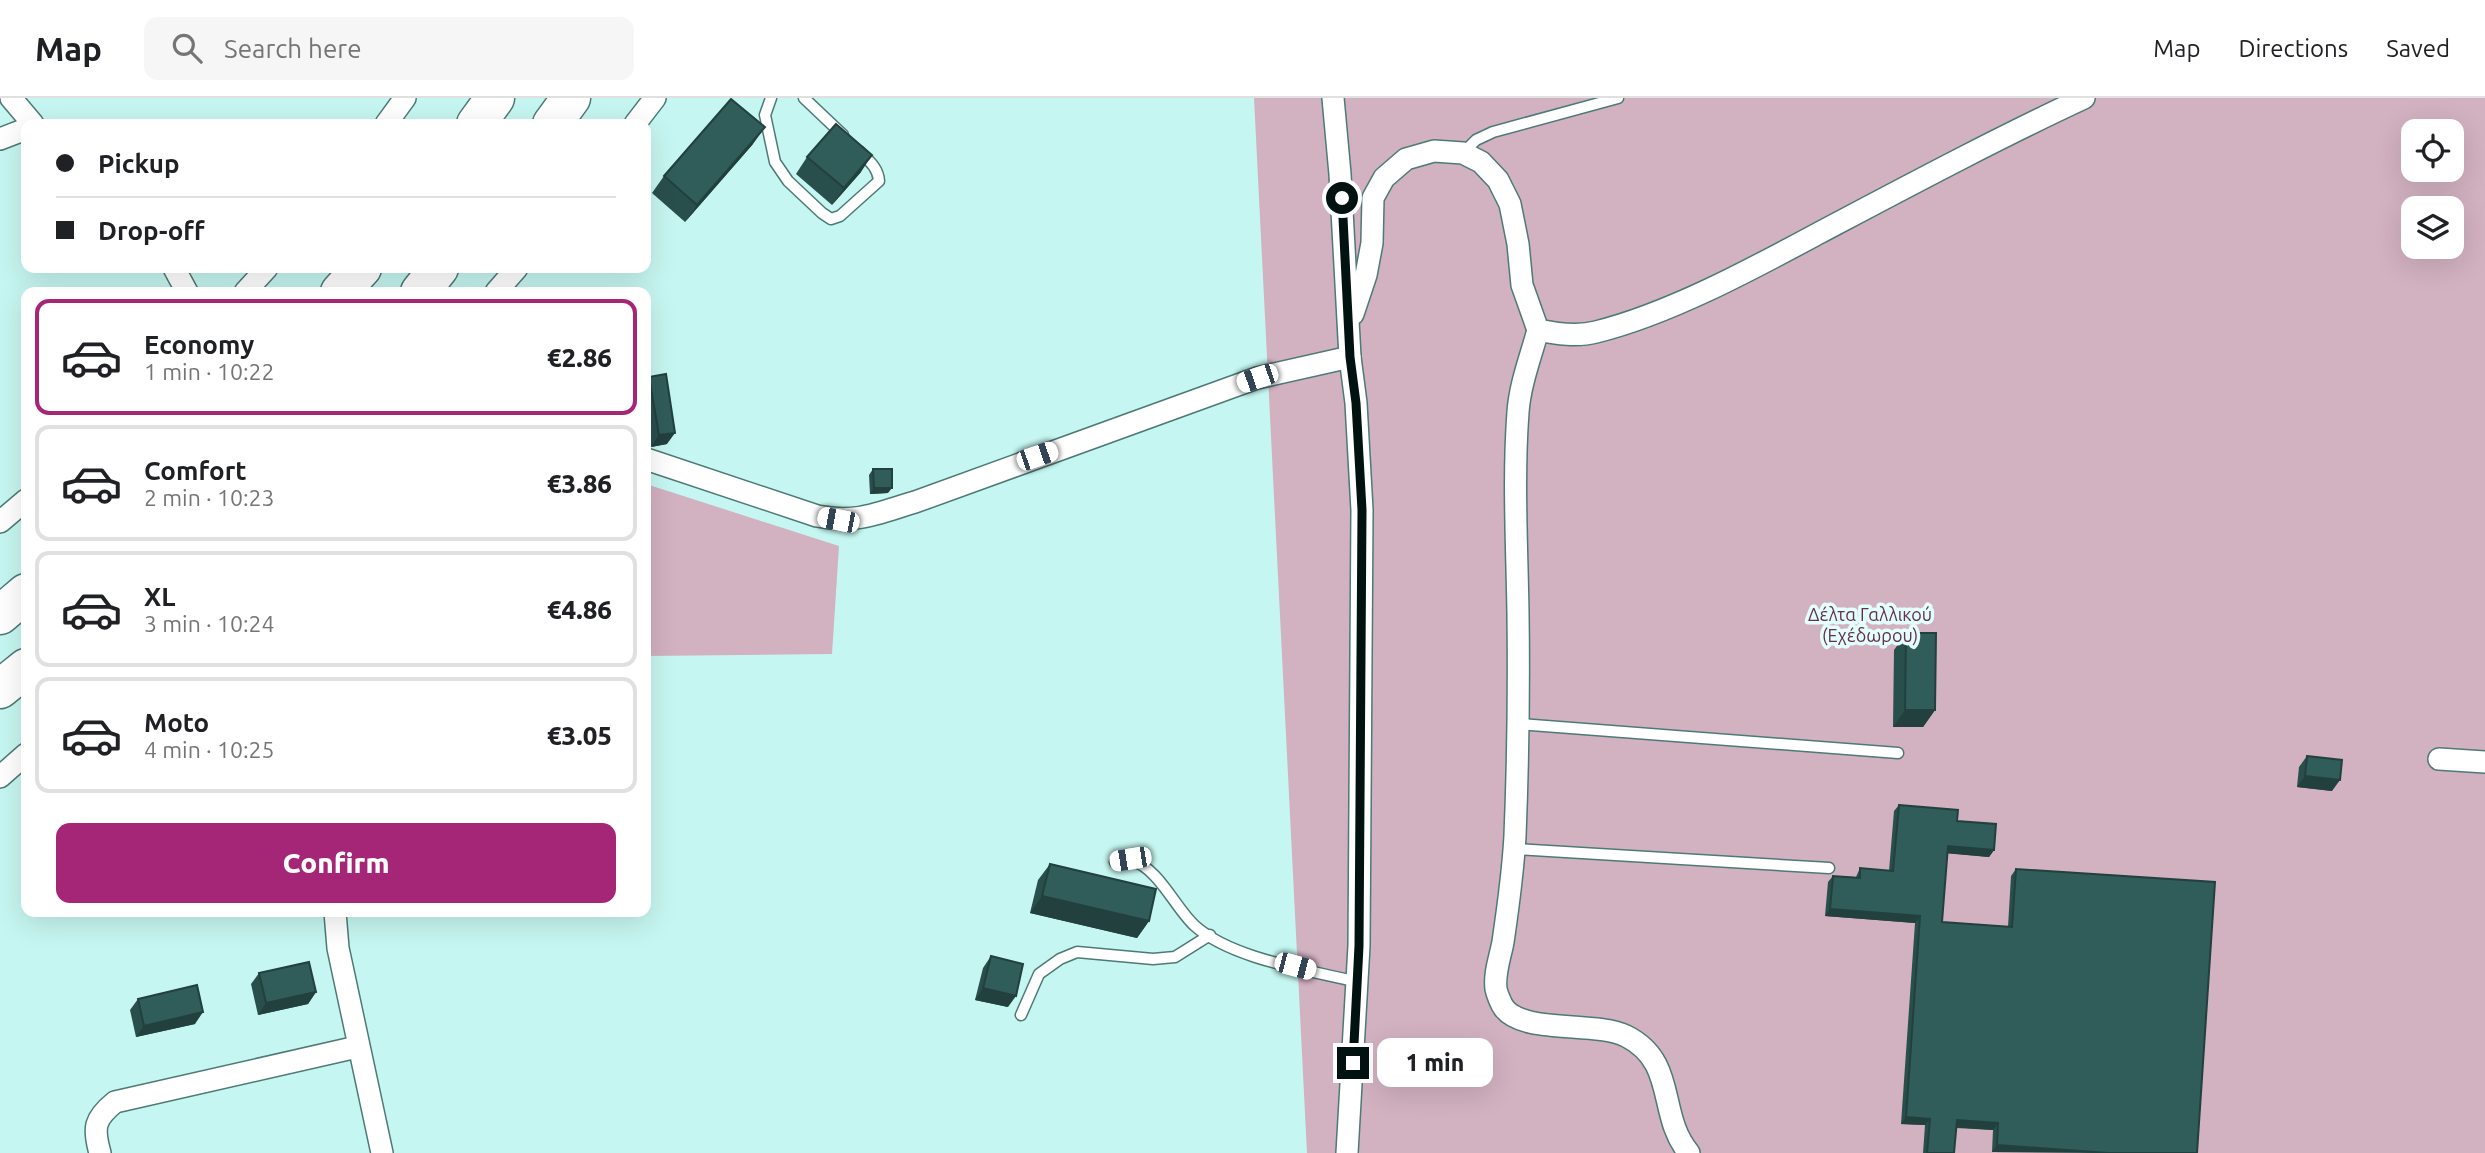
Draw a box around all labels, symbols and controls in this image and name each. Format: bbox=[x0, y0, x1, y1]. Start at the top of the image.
search box bbox=[144, 17, 634, 80]
icon: search bbox=[168, 29, 206, 67]
text: Map bbox=[35, 30, 102, 67]
text: Search here bbox=[224, 34, 362, 63]
text: Map bbox=[2153, 35, 2200, 62]
text: Directions bbox=[2238, 35, 2348, 62]
text: Saved bbox=[2386, 35, 2450, 62]
map controls bbox=[2401, 119, 2464, 259]
button: locate bbox=[2401, 119, 2464, 182]
text: Pickup bbox=[98, 149, 180, 178]
route start bbox=[1326, 182, 1358, 214]
button: layers bbox=[2401, 196, 2464, 259]
text: Drop-off bbox=[98, 216, 205, 245]
icon: car bbox=[60, 326, 123, 389]
text: Economy bbox=[144, 330, 254, 359]
text: €2.86 bbox=[547, 343, 612, 372]
text: 1 min · 10:22 bbox=[144, 359, 275, 384]
car bbox=[1234, 361, 1281, 395]
car bbox=[1014, 439, 1061, 473]
icon: car bbox=[60, 452, 123, 515]
text: Comfort bbox=[144, 456, 247, 485]
text: €3.86 bbox=[547, 469, 612, 498]
text: 2 min · 10:23 bbox=[144, 485, 275, 510]
car bbox=[816, 506, 861, 534]
icon: car bbox=[60, 578, 123, 641]
text: XL bbox=[144, 582, 175, 611]
text: €4.86 bbox=[547, 595, 612, 624]
park label: Δέλτα Γαλλικού (Εχέδωρου) bbox=[1808, 604, 1932, 646]
text: 3 min · 10:24 bbox=[144, 611, 275, 636]
icon: car bbox=[60, 704, 123, 767]
text: Moto bbox=[144, 708, 209, 737]
text: €3.05 bbox=[547, 721, 612, 750]
text: 4 min · 10:25 bbox=[144, 737, 275, 762]
button: Confirm bbox=[56, 823, 616, 903]
car bbox=[1108, 845, 1153, 873]
car bbox=[1272, 950, 1319, 982]
callout: 1 min bbox=[1378, 1038, 1493, 1088]
route end bbox=[1337, 1047, 1369, 1079]
text: 1 min bbox=[1406, 1050, 1464, 1075]

